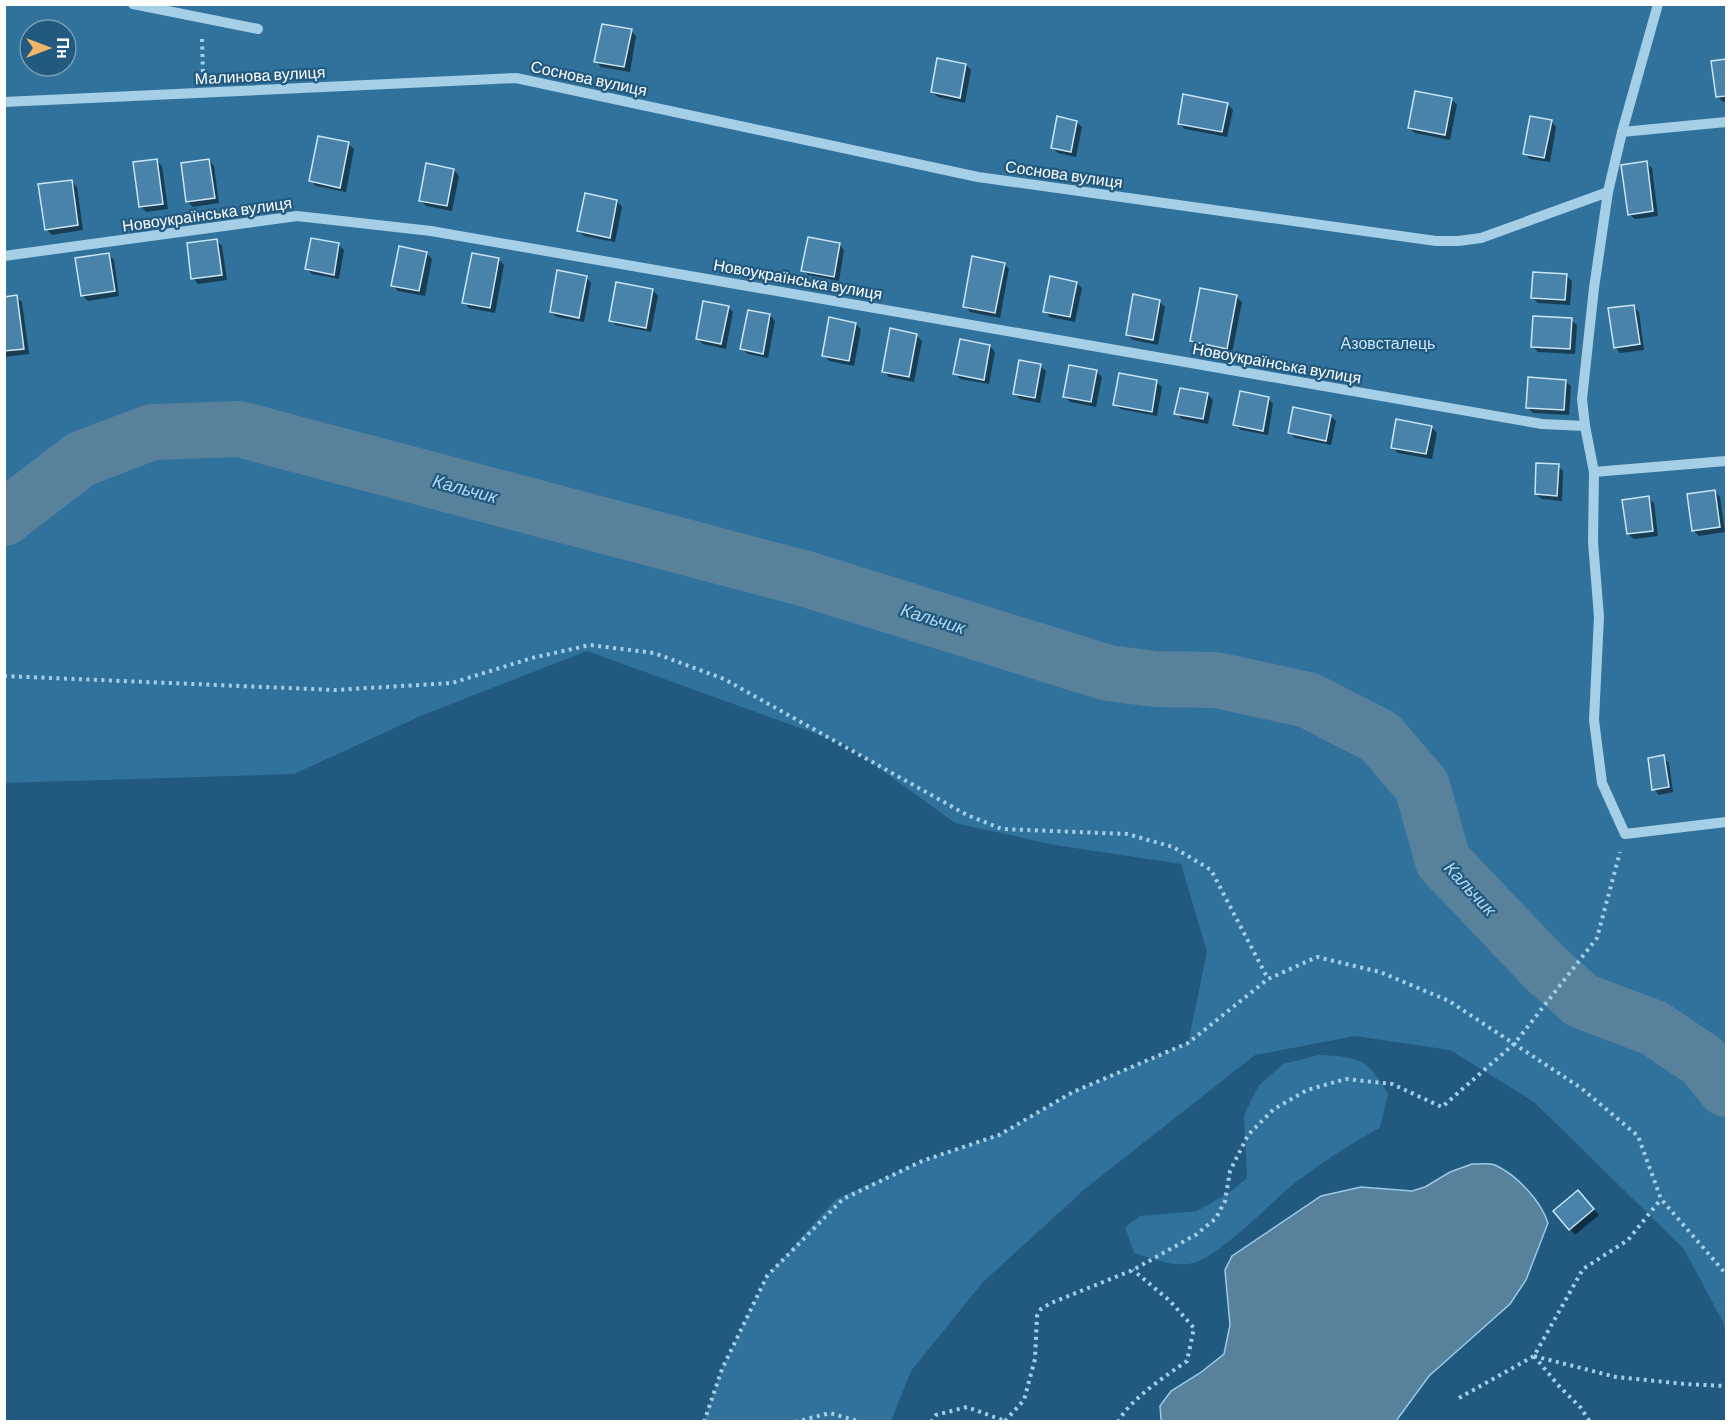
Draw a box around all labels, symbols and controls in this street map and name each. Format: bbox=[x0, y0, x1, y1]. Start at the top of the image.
north arrow bbox=[18, 18, 78, 78]
text: Пн bbox=[54, 37, 73, 59]
street label: Соснова вулиця bbox=[529, 56, 649, 99]
street label: Малинова вулиця bbox=[194, 62, 326, 87]
street label: Соснова вулиця bbox=[1004, 156, 1124, 191]
street label: Новоукраїнська вулиця bbox=[121, 192, 293, 235]
street label: Новоукраїнська вулиця bbox=[712, 254, 884, 303]
park label: Азовсталець bbox=[1341, 333, 1435, 352]
street label: Новоукраїнська вулиця bbox=[1191, 338, 1363, 387]
water label: Кальчик bbox=[430, 469, 502, 508]
water label: Кальчик bbox=[898, 598, 970, 639]
water label: Кальчик bbox=[1440, 857, 1502, 921]

